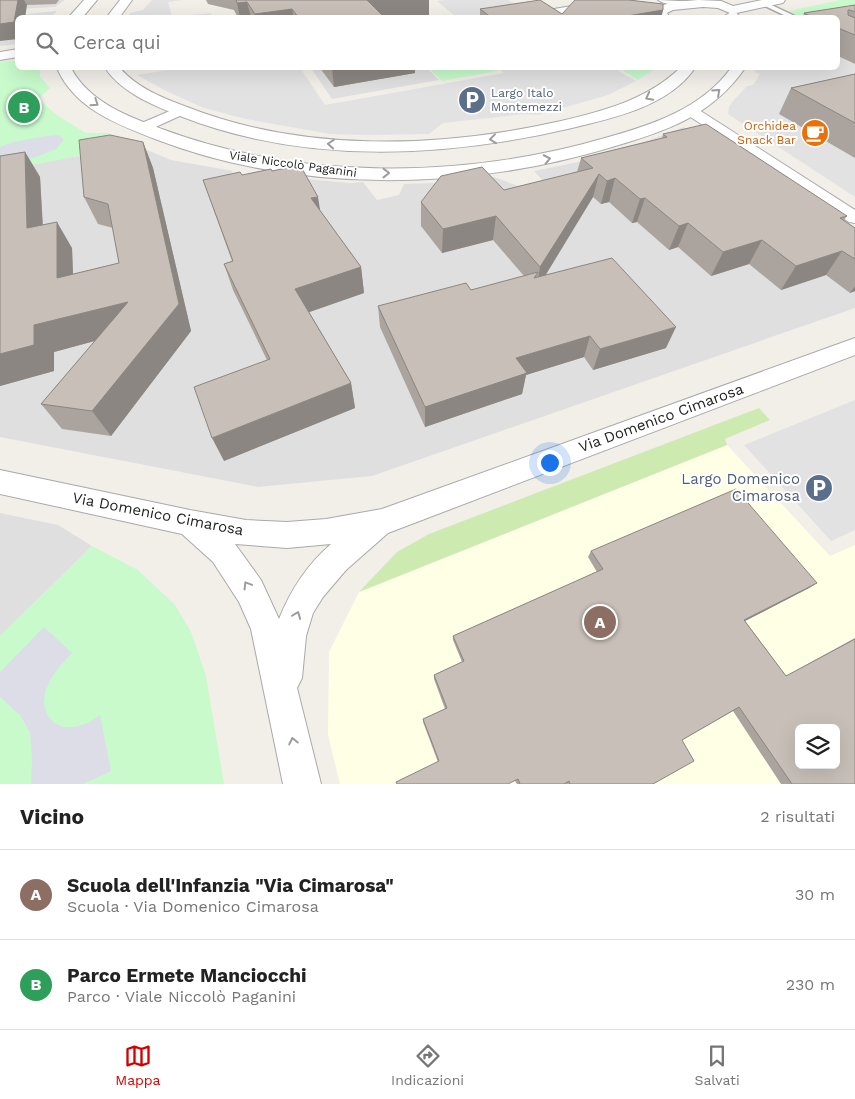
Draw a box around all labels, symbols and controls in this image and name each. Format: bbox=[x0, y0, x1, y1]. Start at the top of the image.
search box bbox=[15, 15, 840, 70]
icon: search bbox=[33, 29, 61, 57]
text: Cerca qui bbox=[73, 31, 161, 54]
parking icon: Largo Italo Montemezzi bbox=[457, 85, 487, 115]
place label: Largo Italo Montemezzi bbox=[491, 86, 562, 114]
pin: B bbox=[8, 88, 40, 126]
one-way arrow bbox=[711, 89, 720, 98]
one-way arrow bbox=[645, 91, 654, 101]
one-way arrow bbox=[90, 97, 99, 107]
cafe icon: Orchidea Snack Bar bbox=[800, 118, 830, 148]
place label: Orchidea Snack Bar bbox=[737, 119, 796, 147]
one-way arrow bbox=[489, 133, 497, 144]
one-way arrow bbox=[327, 138, 335, 149]
street label: Viale Niccolò Paganini bbox=[228, 148, 358, 180]
one-way arrow bbox=[543, 154, 552, 164]
one-way arrow bbox=[382, 168, 390, 178]
street label: Via Domenico Cimarosa bbox=[576, 380, 746, 456]
your location bbox=[537, 450, 563, 476]
place label: Largo Domenico Cimarosa bbox=[681, 470, 801, 505]
parking icon: Largo Domenico Cimarosa bbox=[804, 473, 834, 503]
street label: Via Domenico Cimarosa bbox=[71, 489, 246, 540]
one-way arrow bbox=[243, 582, 253, 591]
pin: A bbox=[584, 603, 616, 641]
one-way arrow bbox=[291, 612, 301, 620]
map controls bbox=[795, 724, 840, 769]
button: layers bbox=[795, 724, 840, 769]
one-way arrow bbox=[288, 736, 298, 745]
text: Vicino bbox=[20, 804, 84, 829]
text: 2 risultati bbox=[760, 807, 835, 826]
text: Scuola dell'Infanzia "Via Cimarosa" bbox=[67, 874, 394, 897]
text: A bbox=[31, 885, 41, 904]
text: 30 m bbox=[795, 885, 835, 904]
text: Scuola · Via Domenico Cimarosa bbox=[67, 897, 319, 916]
text: Parco Ermete Manciocchi bbox=[67, 964, 307, 987]
text: B bbox=[31, 975, 41, 994]
text: 230 m bbox=[786, 975, 835, 994]
text: Parco · Viale Niccolò Paganini bbox=[67, 987, 296, 1006]
tab: Mappa bbox=[115, 1042, 161, 1088]
tab: Indicazioni bbox=[391, 1042, 464, 1088]
tab: Salvati bbox=[695, 1042, 740, 1088]

